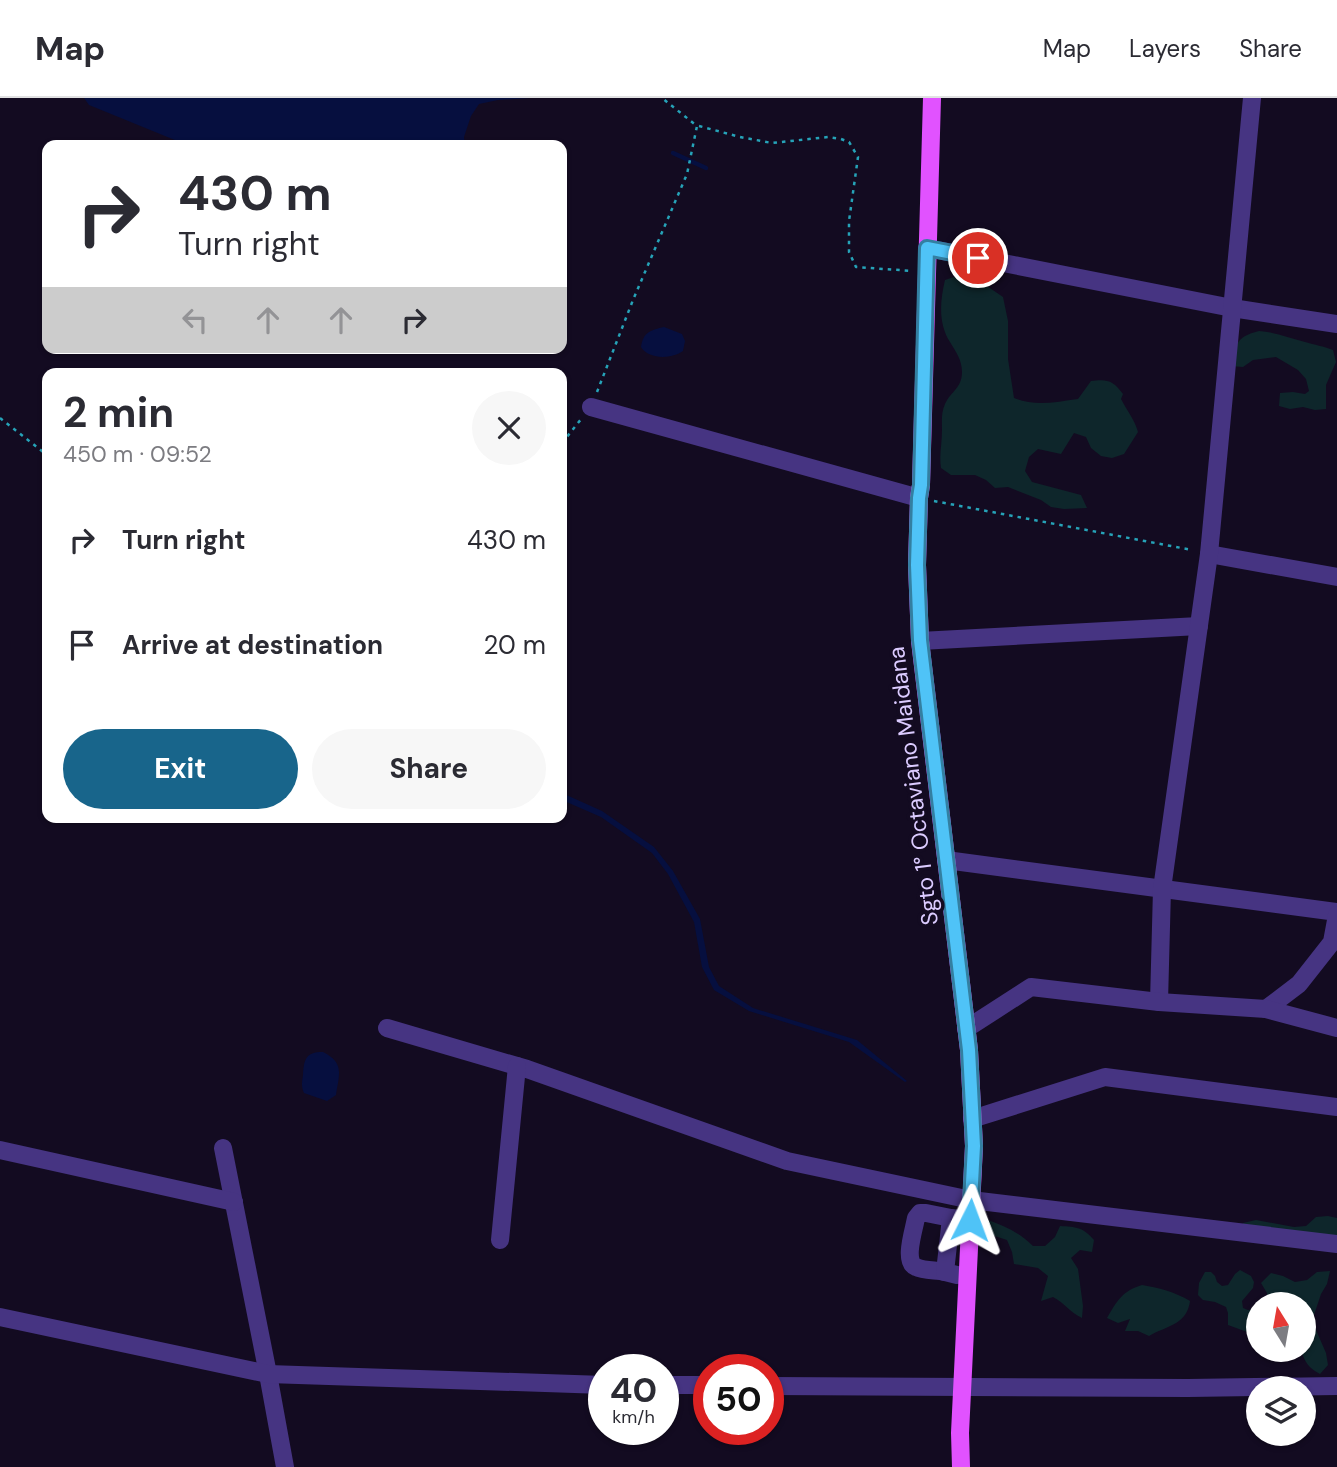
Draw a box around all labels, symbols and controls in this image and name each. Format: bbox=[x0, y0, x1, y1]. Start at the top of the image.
text: Map bbox=[35, 27, 105, 70]
text: Map bbox=[1043, 33, 1091, 64]
text: Layers bbox=[1129, 33, 1201, 64]
text: Share bbox=[1239, 33, 1302, 64]
text: 430 m bbox=[178, 161, 332, 225]
icon: right bbox=[63, 168, 154, 259]
text: Turn right bbox=[178, 223, 320, 265]
pin bbox=[948, 228, 1008, 288]
icon: arrive bbox=[959, 239, 997, 277]
icon: left bbox=[176, 301, 214, 339]
icon: ahead bbox=[249, 301, 287, 339]
icon: ahead bbox=[322, 301, 360, 339]
icon: right bbox=[395, 301, 433, 339]
text: 2 min bbox=[63, 385, 174, 440]
button: close bbox=[472, 391, 546, 465]
text: 450 m · 09:52 bbox=[63, 439, 212, 469]
icon: right bbox=[63, 521, 101, 559]
text: Turn right bbox=[122, 523, 246, 557]
text: 430 m bbox=[467, 523, 546, 557]
icon: arrive bbox=[63, 626, 101, 664]
text: Arrive at destination bbox=[122, 628, 383, 662]
text: 20 m bbox=[483, 628, 546, 662]
street label: Sgto 1° Octaviano Maidana bbox=[881, 645, 945, 927]
button: Exit bbox=[63, 729, 298, 809]
button: Share bbox=[312, 729, 546, 809]
position arrow bbox=[933, 1183, 1007, 1257]
north arrow bbox=[1246, 1292, 1316, 1362]
map controls bbox=[1246, 1292, 1316, 1446]
speed limit sign: 50 bbox=[693, 1354, 784, 1445]
text: 40 bbox=[610, 1367, 657, 1413]
button: layers bbox=[1246, 1376, 1316, 1446]
text: km/h bbox=[612, 1405, 655, 1429]

